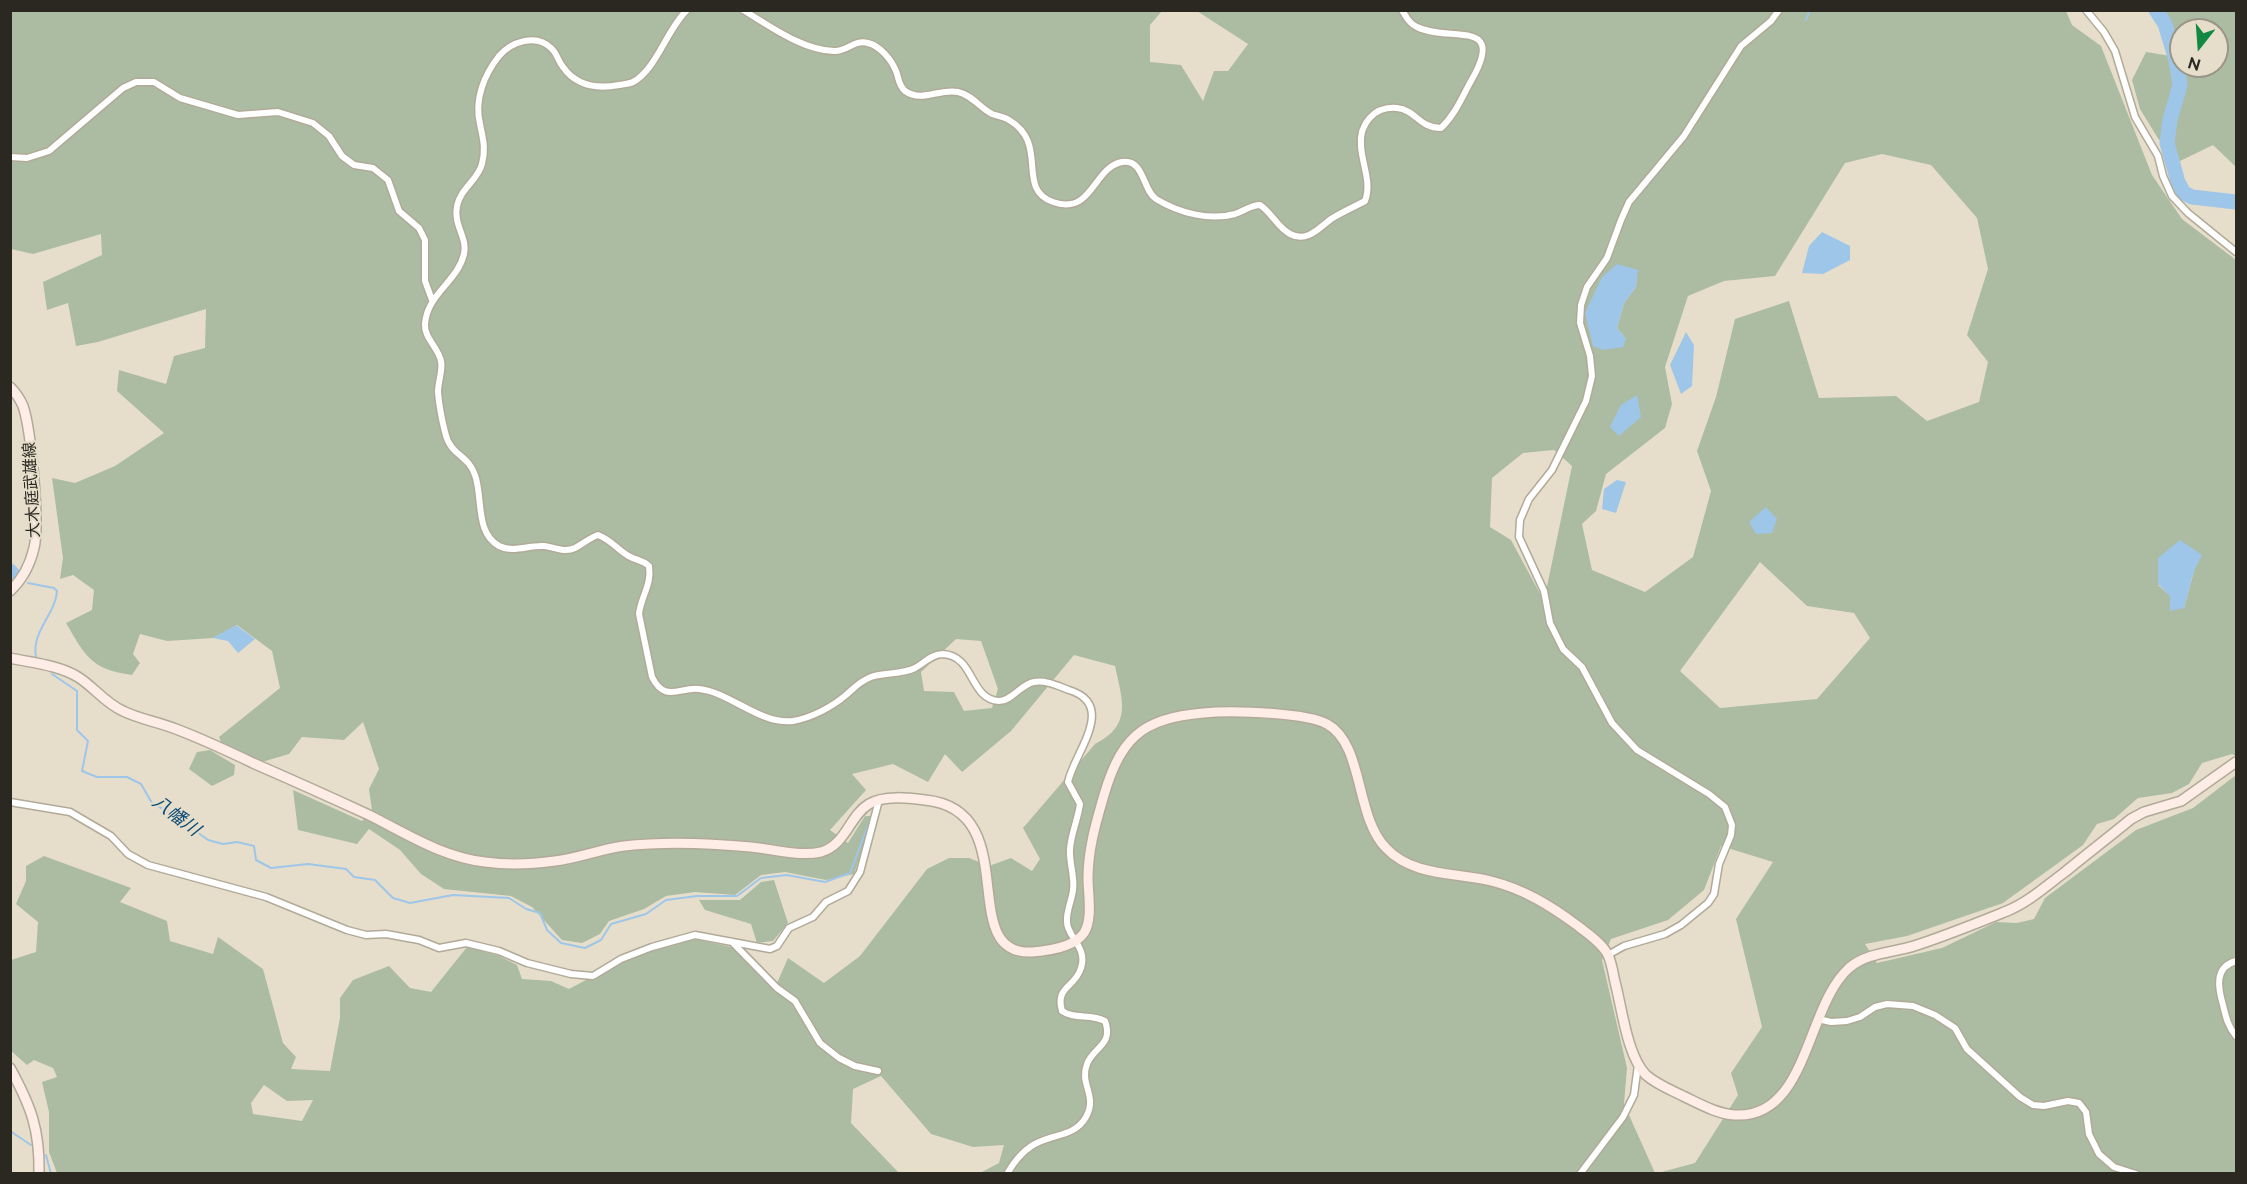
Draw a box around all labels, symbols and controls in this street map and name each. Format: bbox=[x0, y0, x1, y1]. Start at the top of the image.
north arrow bbox=[2169, 18, 2229, 78]
text: N bbox=[2186, 53, 2203, 75]
street label: 大木庭武雄線 bbox=[20, 442, 44, 538]
water label: 八幡川 bbox=[148, 791, 204, 841]

